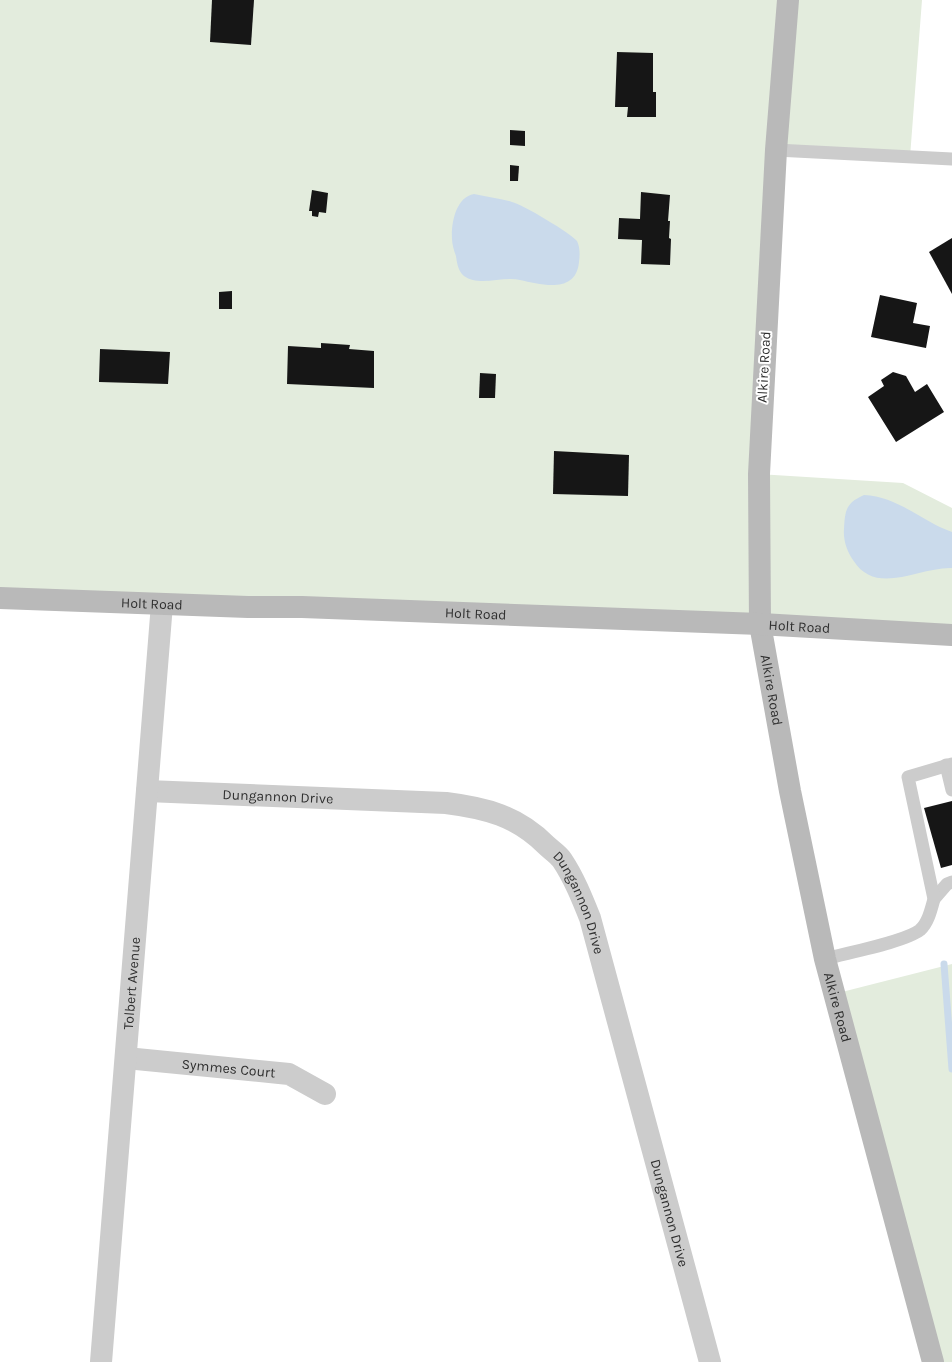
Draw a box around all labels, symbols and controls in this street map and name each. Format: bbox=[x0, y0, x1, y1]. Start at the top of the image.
street label: Alkire Road bbox=[754, 331, 774, 403]
street label: Holt Road bbox=[121, 594, 183, 613]
street label: Holt Road bbox=[445, 604, 507, 623]
street label: Holt Road bbox=[768, 616, 831, 637]
street label: Alkire Road bbox=[757, 653, 787, 727]
street label: Dungannon Drive bbox=[222, 786, 334, 807]
street label: Dungannon Drive bbox=[550, 847, 608, 956]
street label: Tolbert Avenue bbox=[119, 936, 144, 1030]
street label: Alkire Road bbox=[820, 970, 855, 1044]
street label: Symmes Court bbox=[181, 1055, 276, 1081]
street label: Dungannon Drive bbox=[647, 1157, 692, 1269]

